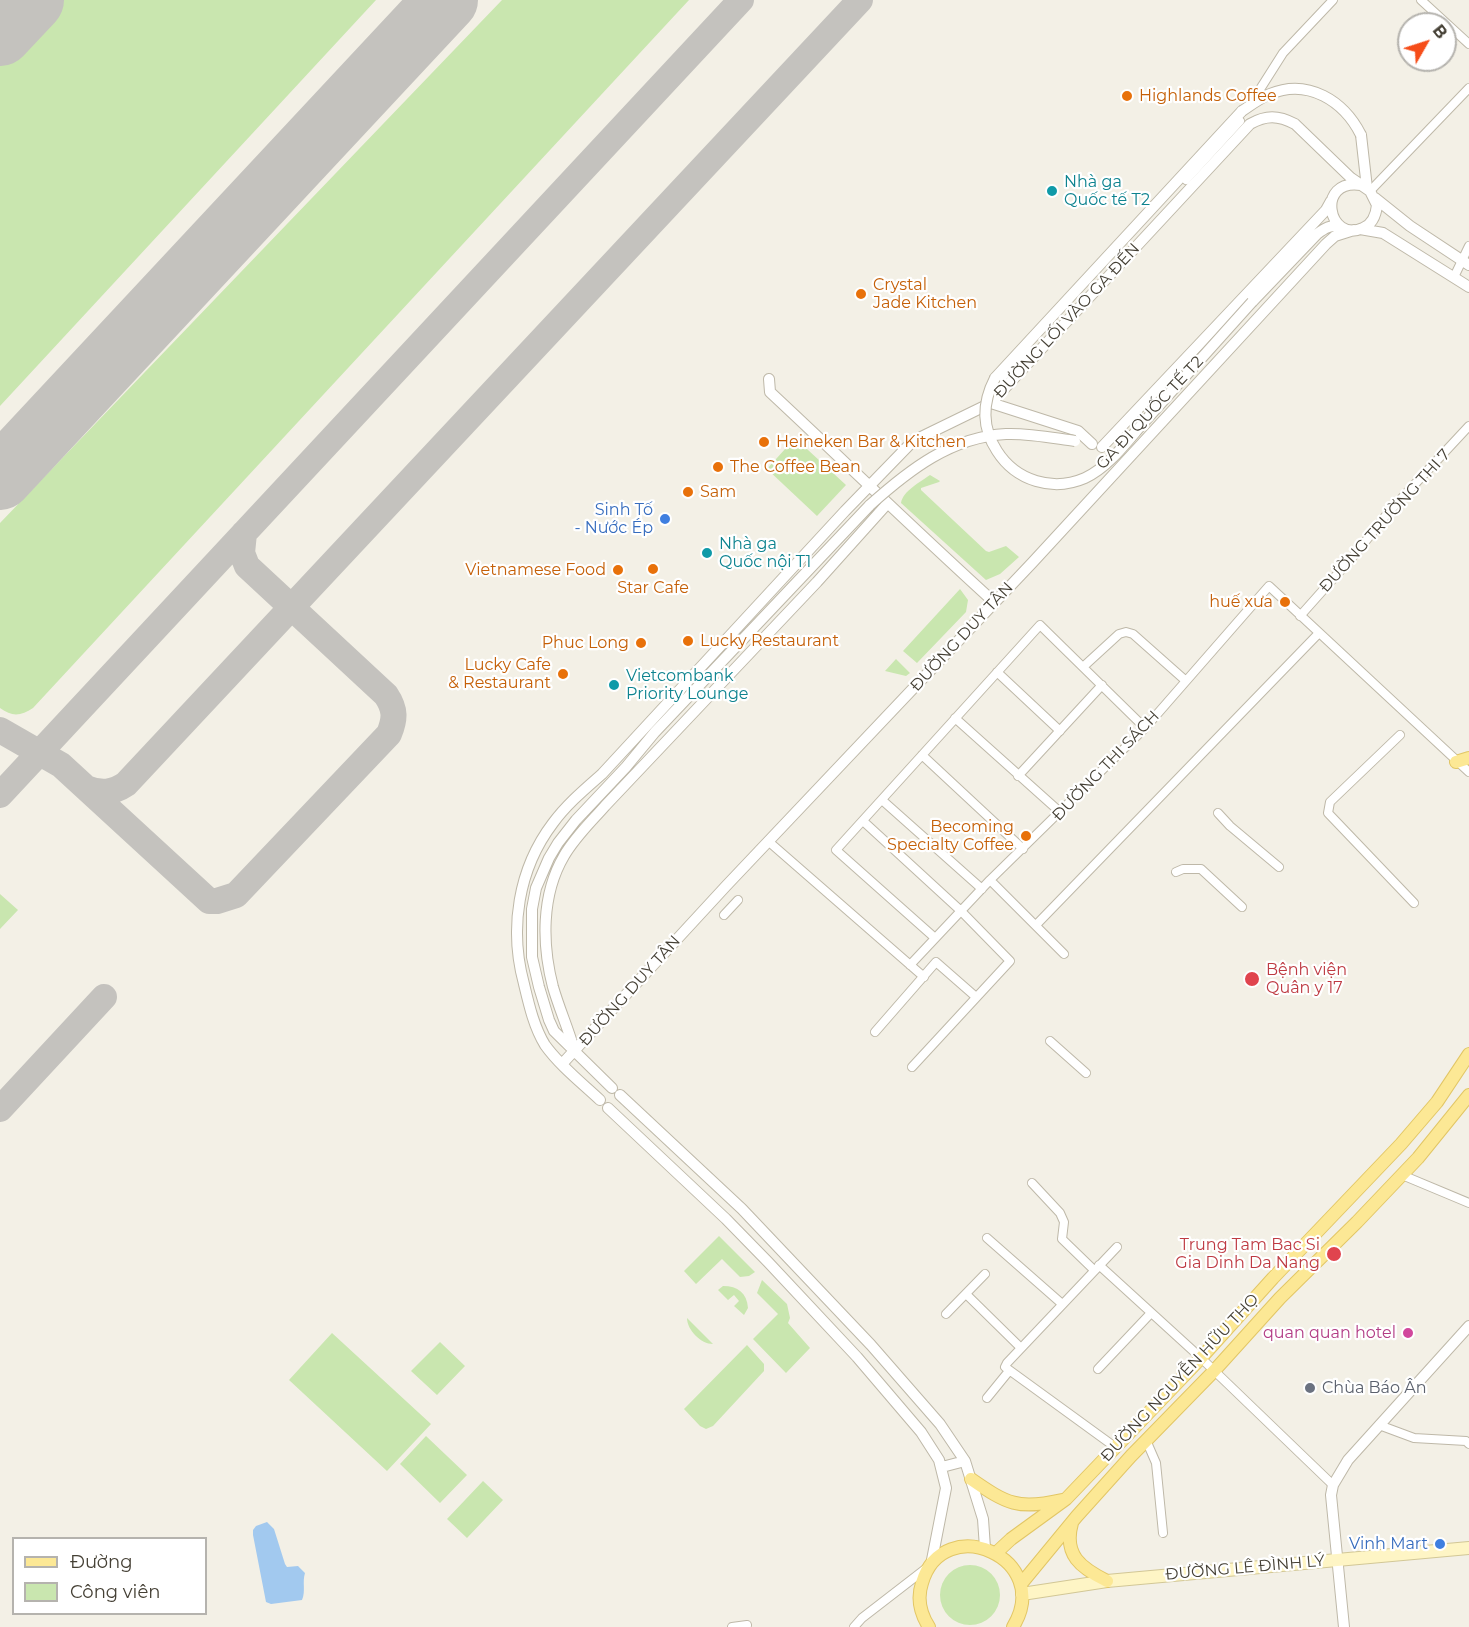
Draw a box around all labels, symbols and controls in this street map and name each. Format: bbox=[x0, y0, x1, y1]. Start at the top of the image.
north arrow bbox=[1397, 12, 1457, 72]
text: B bbox=[1429, 21, 1451, 42]
place label: Highlands Coffee bbox=[1139, 86, 1277, 106]
marker: Highlands Coffee bbox=[1120, 89, 1134, 103]
place label: Nhà ga Quốc tế T2 bbox=[1064, 172, 1150, 210]
marker: Nhà ga Quốc tế T2 bbox=[1045, 184, 1059, 198]
street label: ĐƯỜNG LỐI VÀO GA ĐẾN bbox=[990, 239, 1144, 403]
place label: Crystal Jade Kitchen bbox=[873, 275, 977, 313]
marker: Crystal Jade Kitchen bbox=[854, 287, 868, 301]
street label: GA ĐI QUỐC TẾ T2 bbox=[1093, 352, 1207, 474]
place label: Heineken Bar & Kitchen bbox=[776, 432, 966, 452]
marker: Heineken Bar & Kitchen bbox=[757, 435, 771, 449]
street label: ĐƯỜNG TRƯỜNG THI 7 bbox=[1316, 445, 1454, 597]
place label: The Coffee Bean bbox=[730, 457, 861, 477]
marker: The Coffee Bean bbox=[711, 460, 725, 474]
place label: Sam bbox=[700, 482, 736, 502]
marker: Sam bbox=[681, 485, 695, 499]
place label: Sinh Tố - Nước Ép bbox=[574, 500, 653, 538]
marker: Sinh Tố - Nước Ép bbox=[658, 512, 672, 526]
place label: Nhà ga Quốc nội T1 bbox=[719, 534, 811, 572]
marker: Nhà ga Quốc nội T1 bbox=[700, 546, 714, 560]
place label: Vietnamese Food bbox=[465, 560, 606, 580]
marker: Star Cafe bbox=[646, 562, 660, 576]
marker: Vietnamese Food bbox=[611, 563, 625, 577]
place label: Star Cafe bbox=[617, 578, 689, 598]
street label: ĐƯỜNG DUY TÂN bbox=[906, 578, 1018, 696]
place label: huế xưa bbox=[1209, 592, 1273, 612]
marker: huế xưa bbox=[1278, 595, 1292, 609]
place label: Lucky Restaurant bbox=[700, 631, 839, 651]
place label: Phuc Long bbox=[542, 633, 629, 653]
marker: Lucky Restaurant bbox=[681, 634, 695, 648]
marker: Phuc Long bbox=[634, 636, 648, 650]
place label: Lucky Cafe & Restaurant bbox=[448, 655, 551, 693]
place label: Vietcombank Priority Lounge bbox=[626, 666, 749, 704]
marker: Lucky Cafe & Restaurant bbox=[556, 667, 570, 681]
marker: Vietcombank Priority Lounge bbox=[607, 678, 621, 692]
street label: ĐƯỜNG THI SÁCH bbox=[1048, 707, 1164, 825]
place label: Becoming Specialty Coffee bbox=[887, 817, 1014, 855]
marker: Becoming Specialty Coffee bbox=[1019, 829, 1033, 843]
street label: ĐƯỜNG DUY TÂN bbox=[575, 932, 685, 1050]
place label: Bệnh viện Quân y 17 bbox=[1266, 960, 1347, 998]
marker: Bệnh viện Quân y 17 bbox=[1243, 970, 1261, 988]
place label: Trung Tam Bac Si Gia Dinh Da Nang bbox=[1175, 1235, 1320, 1273]
marker: Trung Tam Bac Si Gia Dinh Da Nang bbox=[1325, 1245, 1343, 1263]
street label: ĐƯỜNG NGUYỄN HỮU THỌ bbox=[1097, 1290, 1263, 1466]
place label: quan quan hotel bbox=[1263, 1323, 1396, 1343]
marker: quan quan hotel bbox=[1401, 1326, 1415, 1340]
place label: Chùa Báo Ân bbox=[1322, 1378, 1427, 1398]
marker: Chùa Báo Ân bbox=[1303, 1381, 1317, 1395]
place label: Vinh Mart bbox=[1349, 1534, 1428, 1554]
legend bbox=[12, 1537, 207, 1615]
marker: Vinh Mart bbox=[1433, 1537, 1447, 1551]
text: Đường bbox=[70, 1551, 133, 1573]
street label: ĐƯỜNG LÊ ĐÌNH LÝ bbox=[1164, 1551, 1326, 1585]
text: Công viên bbox=[70, 1581, 161, 1603]

